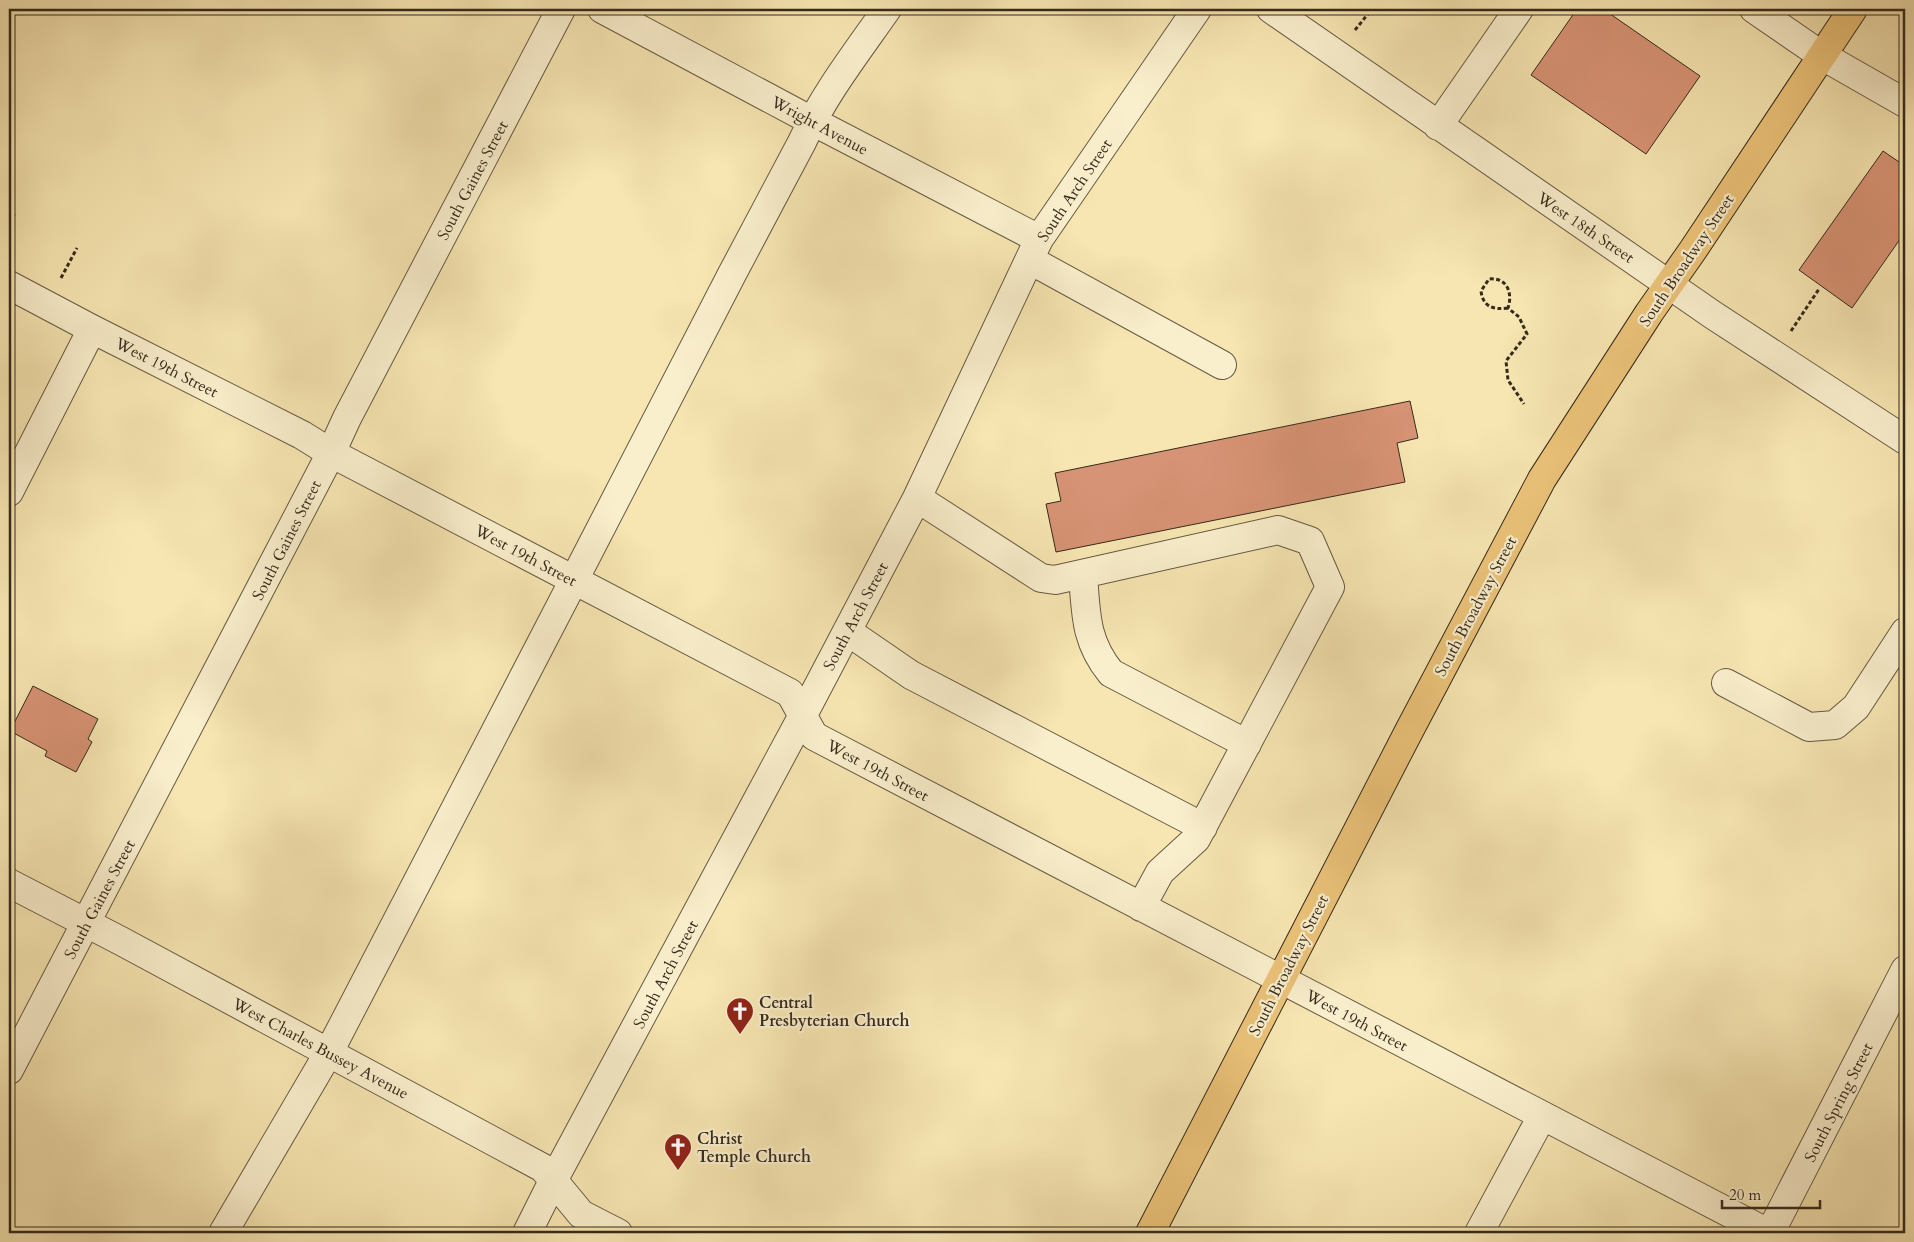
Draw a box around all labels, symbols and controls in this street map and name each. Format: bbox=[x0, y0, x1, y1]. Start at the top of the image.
street label: Wright Avenue bbox=[766, 91, 872, 161]
street label: South Gaines Street bbox=[432, 117, 514, 244]
street label: South Arch Street bbox=[1032, 135, 1117, 246]
street label: West 18th Street bbox=[1532, 187, 1638, 268]
street label: South Broadway Street bbox=[1634, 190, 1739, 331]
street label: West 19th Street bbox=[110, 332, 222, 403]
street label: South Gaines Street bbox=[247, 477, 327, 604]
street label: West 19th Street bbox=[470, 519, 580, 592]
street label: South Broadway Street bbox=[1430, 533, 1522, 680]
street label: South Arch Street bbox=[818, 558, 894, 674]
street label: West 19th Street bbox=[822, 734, 932, 807]
street label: South Gaines Street bbox=[59, 836, 141, 963]
street label: South Broadway Street bbox=[1244, 891, 1334, 1040]
street label: South Arch Street bbox=[628, 916, 704, 1032]
street label: West 19th Street bbox=[1301, 984, 1411, 1057]
place label: Central Presbyterian Church bbox=[759, 992, 909, 1032]
street label: West Charles Bussey Avenue bbox=[228, 993, 413, 1105]
church icon: Central Presbyterian Church bbox=[725, 996, 755, 1035]
street label: South Spring Street bbox=[1799, 1039, 1878, 1166]
place label: Christ Temple Church bbox=[697, 1128, 811, 1168]
church icon: Christ Temple Church bbox=[663, 1132, 693, 1171]
scale bar bbox=[1722, 1177, 1819, 1209]
text: 20 m bbox=[1729, 1185, 1761, 1205]

